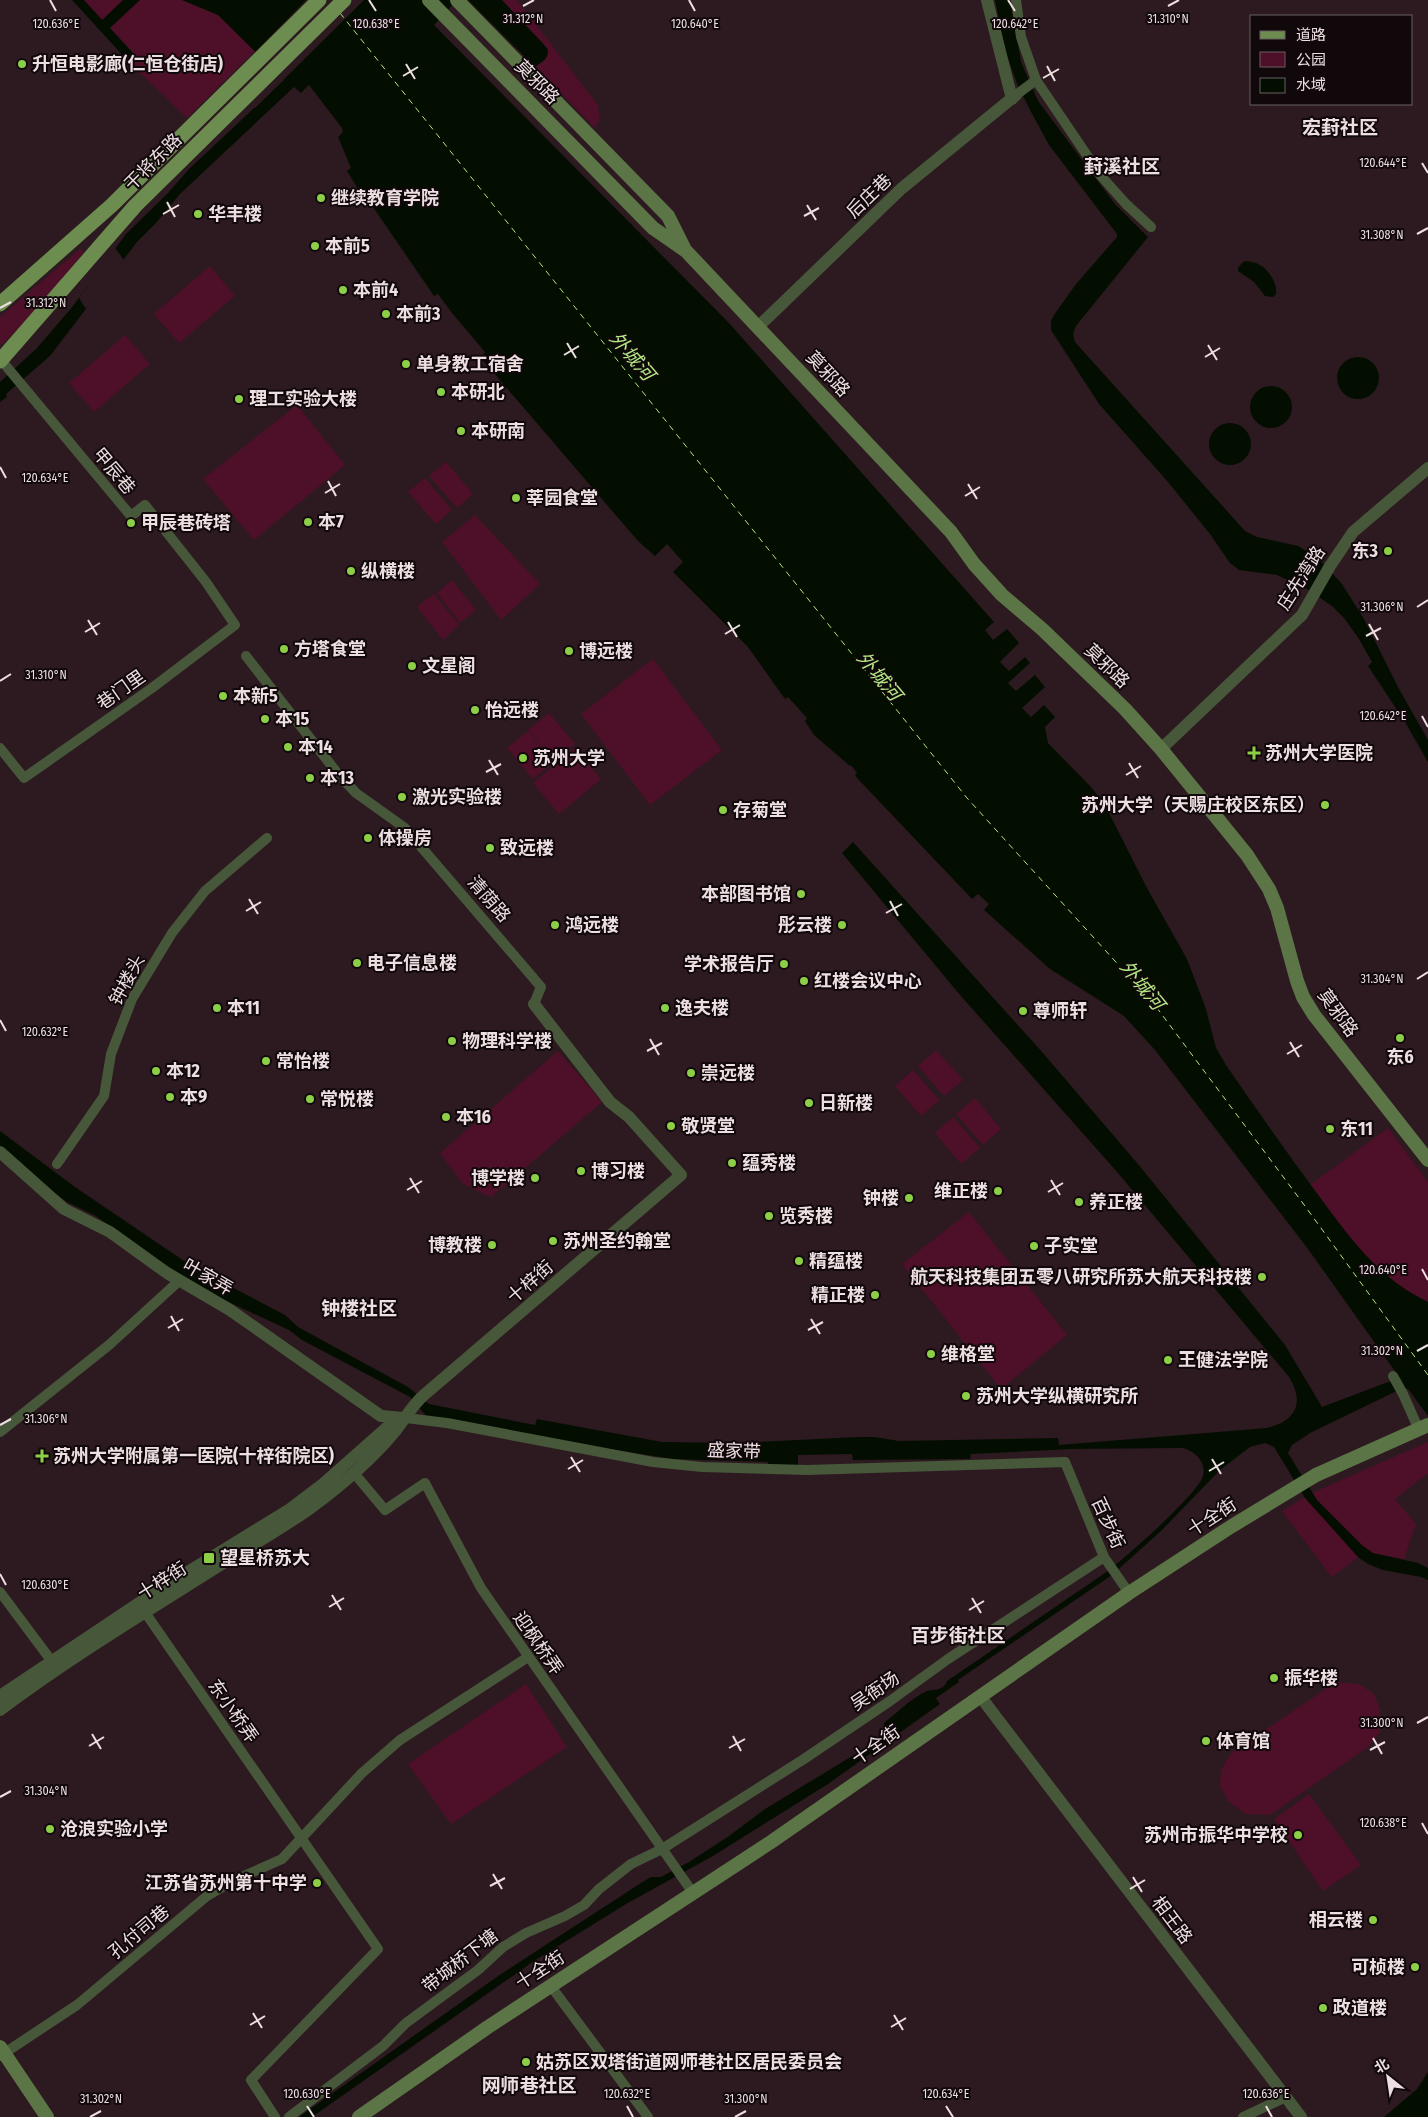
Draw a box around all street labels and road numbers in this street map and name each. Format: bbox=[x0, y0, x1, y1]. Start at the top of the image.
street label: 莫邪路 bbox=[510, 55, 564, 109]
street label: 干将东路 bbox=[120, 129, 186, 195]
street label: 后庄巷 bbox=[842, 169, 896, 223]
street label: 莫邪路 bbox=[802, 347, 854, 401]
street label: 甲辰巷 bbox=[88, 443, 140, 499]
street label: 庄先湾路 bbox=[1272, 542, 1330, 614]
street label: 莫邪路 bbox=[1080, 639, 1134, 693]
street label: 巷门里 bbox=[93, 666, 149, 714]
street label: 清荫路 bbox=[463, 871, 515, 927]
street label: 钟楼头 bbox=[105, 951, 149, 1009]
street label: 莫邪路 bbox=[1313, 985, 1363, 1041]
street label: 叶家弄 bbox=[179, 1254, 237, 1300]
street label: 十梓街 bbox=[502, 1256, 558, 1308]
street label: 盛家带 bbox=[707, 1439, 761, 1463]
street label: 十全街 bbox=[1183, 1493, 1241, 1541]
street label: 百步街 bbox=[1087, 1494, 1129, 1552]
street label: 十梓街 bbox=[133, 1557, 191, 1605]
street label: 迎枫桥弄 bbox=[508, 1607, 568, 1679]
street label: 吴衙场 bbox=[846, 1667, 904, 1715]
street label: 东小桥弄 bbox=[203, 1675, 263, 1747]
street label: 十全街 bbox=[848, 1721, 904, 1769]
street label: 相王路 bbox=[1147, 1892, 1197, 1948]
street label: 孔付司巷 bbox=[104, 1900, 174, 1964]
street label: 带城桥下塘 bbox=[418, 1925, 502, 1997]
street label: 十全街 bbox=[511, 1946, 569, 1994]

